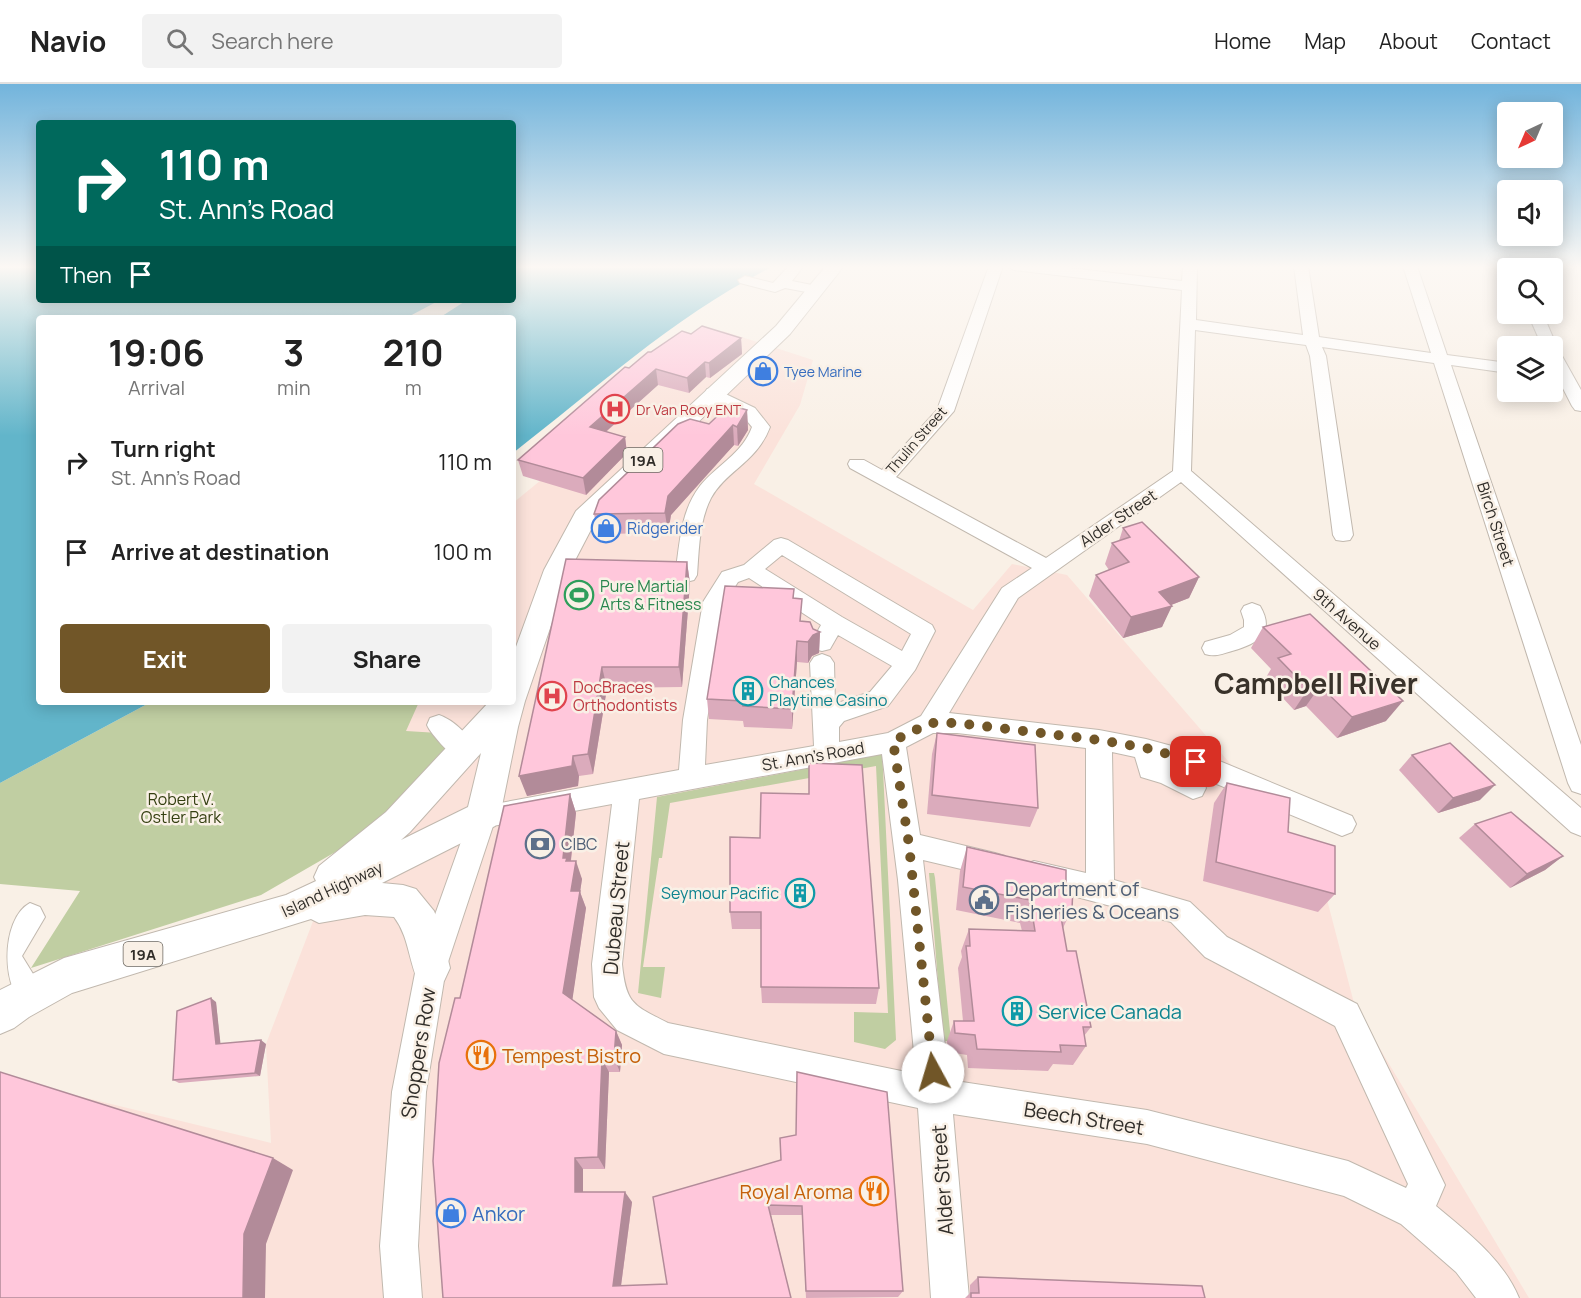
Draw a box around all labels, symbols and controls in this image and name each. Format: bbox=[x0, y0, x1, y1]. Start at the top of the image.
search box bbox=[142, 14, 562, 68]
text: Navio bbox=[30, 22, 106, 60]
icon: search bbox=[163, 25, 196, 58]
text: Search here bbox=[211, 26, 334, 56]
text: Home bbox=[1214, 27, 1271, 55]
text: Map bbox=[1304, 27, 1346, 55]
text: About bbox=[1379, 27, 1438, 55]
text: Contact bbox=[1471, 27, 1551, 55]
north arrow bbox=[1497, 102, 1563, 168]
map controls bbox=[1497, 102, 1563, 402]
text: 110 m bbox=[159, 135, 270, 193]
icon: right bbox=[60, 144, 138, 222]
button: sound bbox=[1497, 180, 1563, 246]
text: St. Ann's Road bbox=[159, 190, 334, 227]
icon: arrive bbox=[124, 258, 157, 291]
button: search bbox=[1497, 258, 1563, 324]
text: Then bbox=[60, 260, 112, 290]
text: 19:06 bbox=[108, 328, 205, 377]
text: 3 bbox=[283, 328, 304, 377]
text: 210 bbox=[383, 328, 444, 377]
button: layers bbox=[1497, 336, 1563, 402]
shop icon: Tyee Marine bbox=[747, 355, 779, 387]
place label: Tyee Marine bbox=[784, 362, 862, 381]
text: Arrival bbox=[128, 374, 185, 401]
text: min bbox=[277, 374, 311, 401]
text: m bbox=[405, 374, 422, 401]
hospital icon: Dr Van Rooy ENT bbox=[599, 393, 631, 425]
place label: Dr Van Rooy ENT bbox=[636, 400, 742, 419]
street label: Thulin Street bbox=[881, 402, 951, 478]
text: Turn right bbox=[111, 434, 216, 464]
icon: right bbox=[60, 446, 93, 479]
text: 110 m bbox=[438, 447, 492, 477]
road number: 19A bbox=[624, 448, 662, 472]
text: St. Ann's Road bbox=[111, 464, 241, 491]
street label: Birch Street bbox=[1472, 479, 1520, 569]
street label: Alder Street bbox=[1075, 484, 1161, 552]
shop icon: Ridgerider bbox=[590, 512, 622, 544]
place label: Ridgerider bbox=[627, 517, 703, 539]
icon: arrive bbox=[60, 536, 93, 569]
text: Arrive at destination bbox=[111, 537, 329, 567]
text: 100 m bbox=[434, 537, 492, 567]
place label: Pure Martial Arts & Fitness bbox=[600, 575, 701, 615]
sports icon: Pure Martial Arts & Fitness bbox=[563, 579, 595, 611]
street label: 9th Avenue bbox=[1308, 583, 1386, 655]
button: Exit bbox=[60, 624, 270, 693]
button: Share bbox=[282, 624, 492, 693]
district label: Campbell River bbox=[1214, 664, 1418, 702]
place label: Chances Playtime Casino bbox=[769, 671, 887, 711]
building icon: Chances Playtime Casino bbox=[732, 675, 764, 707]
place label: DocBraces Orthodontists bbox=[573, 676, 678, 716]
hospital icon: DocBraces Orthodontists bbox=[536, 680, 568, 712]
street label: St. Ann's Road bbox=[760, 736, 866, 776]
pin bbox=[1170, 736, 1221, 787]
icon: arrive bbox=[1179, 745, 1212, 778]
park label: Robert V. Ostler Park bbox=[141, 788, 222, 828]
bank icon: CIBC bbox=[524, 828, 556, 860]
place label: CIBC bbox=[561, 833, 597, 855]
street label: Dubeau Street bbox=[597, 840, 635, 976]
street label: Island Highway bbox=[278, 856, 387, 922]
place label: Department of Fisheries & Oceans bbox=[1005, 875, 1179, 925]
building icon: Seymour Pacific bbox=[784, 877, 816, 909]
place label: Seymour Pacific bbox=[661, 882, 779, 904]
public building icon: Department of Fisheries & Oceans bbox=[968, 884, 1000, 916]
road number: 19A bbox=[124, 942, 162, 966]
street label: Shoppers Row bbox=[394, 986, 442, 1120]
building icon: Service Canada bbox=[1001, 995, 1033, 1027]
place label: Service Canada bbox=[1038, 998, 1182, 1025]
restaurant icon: Tempest Bistro bbox=[465, 1039, 497, 1071]
position arrow bbox=[901, 1040, 965, 1104]
place label: Tempest Bistro bbox=[502, 1042, 641, 1069]
street label: Beech Street bbox=[1022, 1095, 1146, 1141]
street label: Alder Street bbox=[925, 1124, 959, 1236]
restaurant icon: Royal Aroma bbox=[858, 1175, 890, 1207]
place label: Royal Aroma bbox=[739, 1178, 853, 1205]
shop icon: Ankor bbox=[435, 1197, 467, 1229]
place label: Ankor bbox=[472, 1200, 525, 1227]

